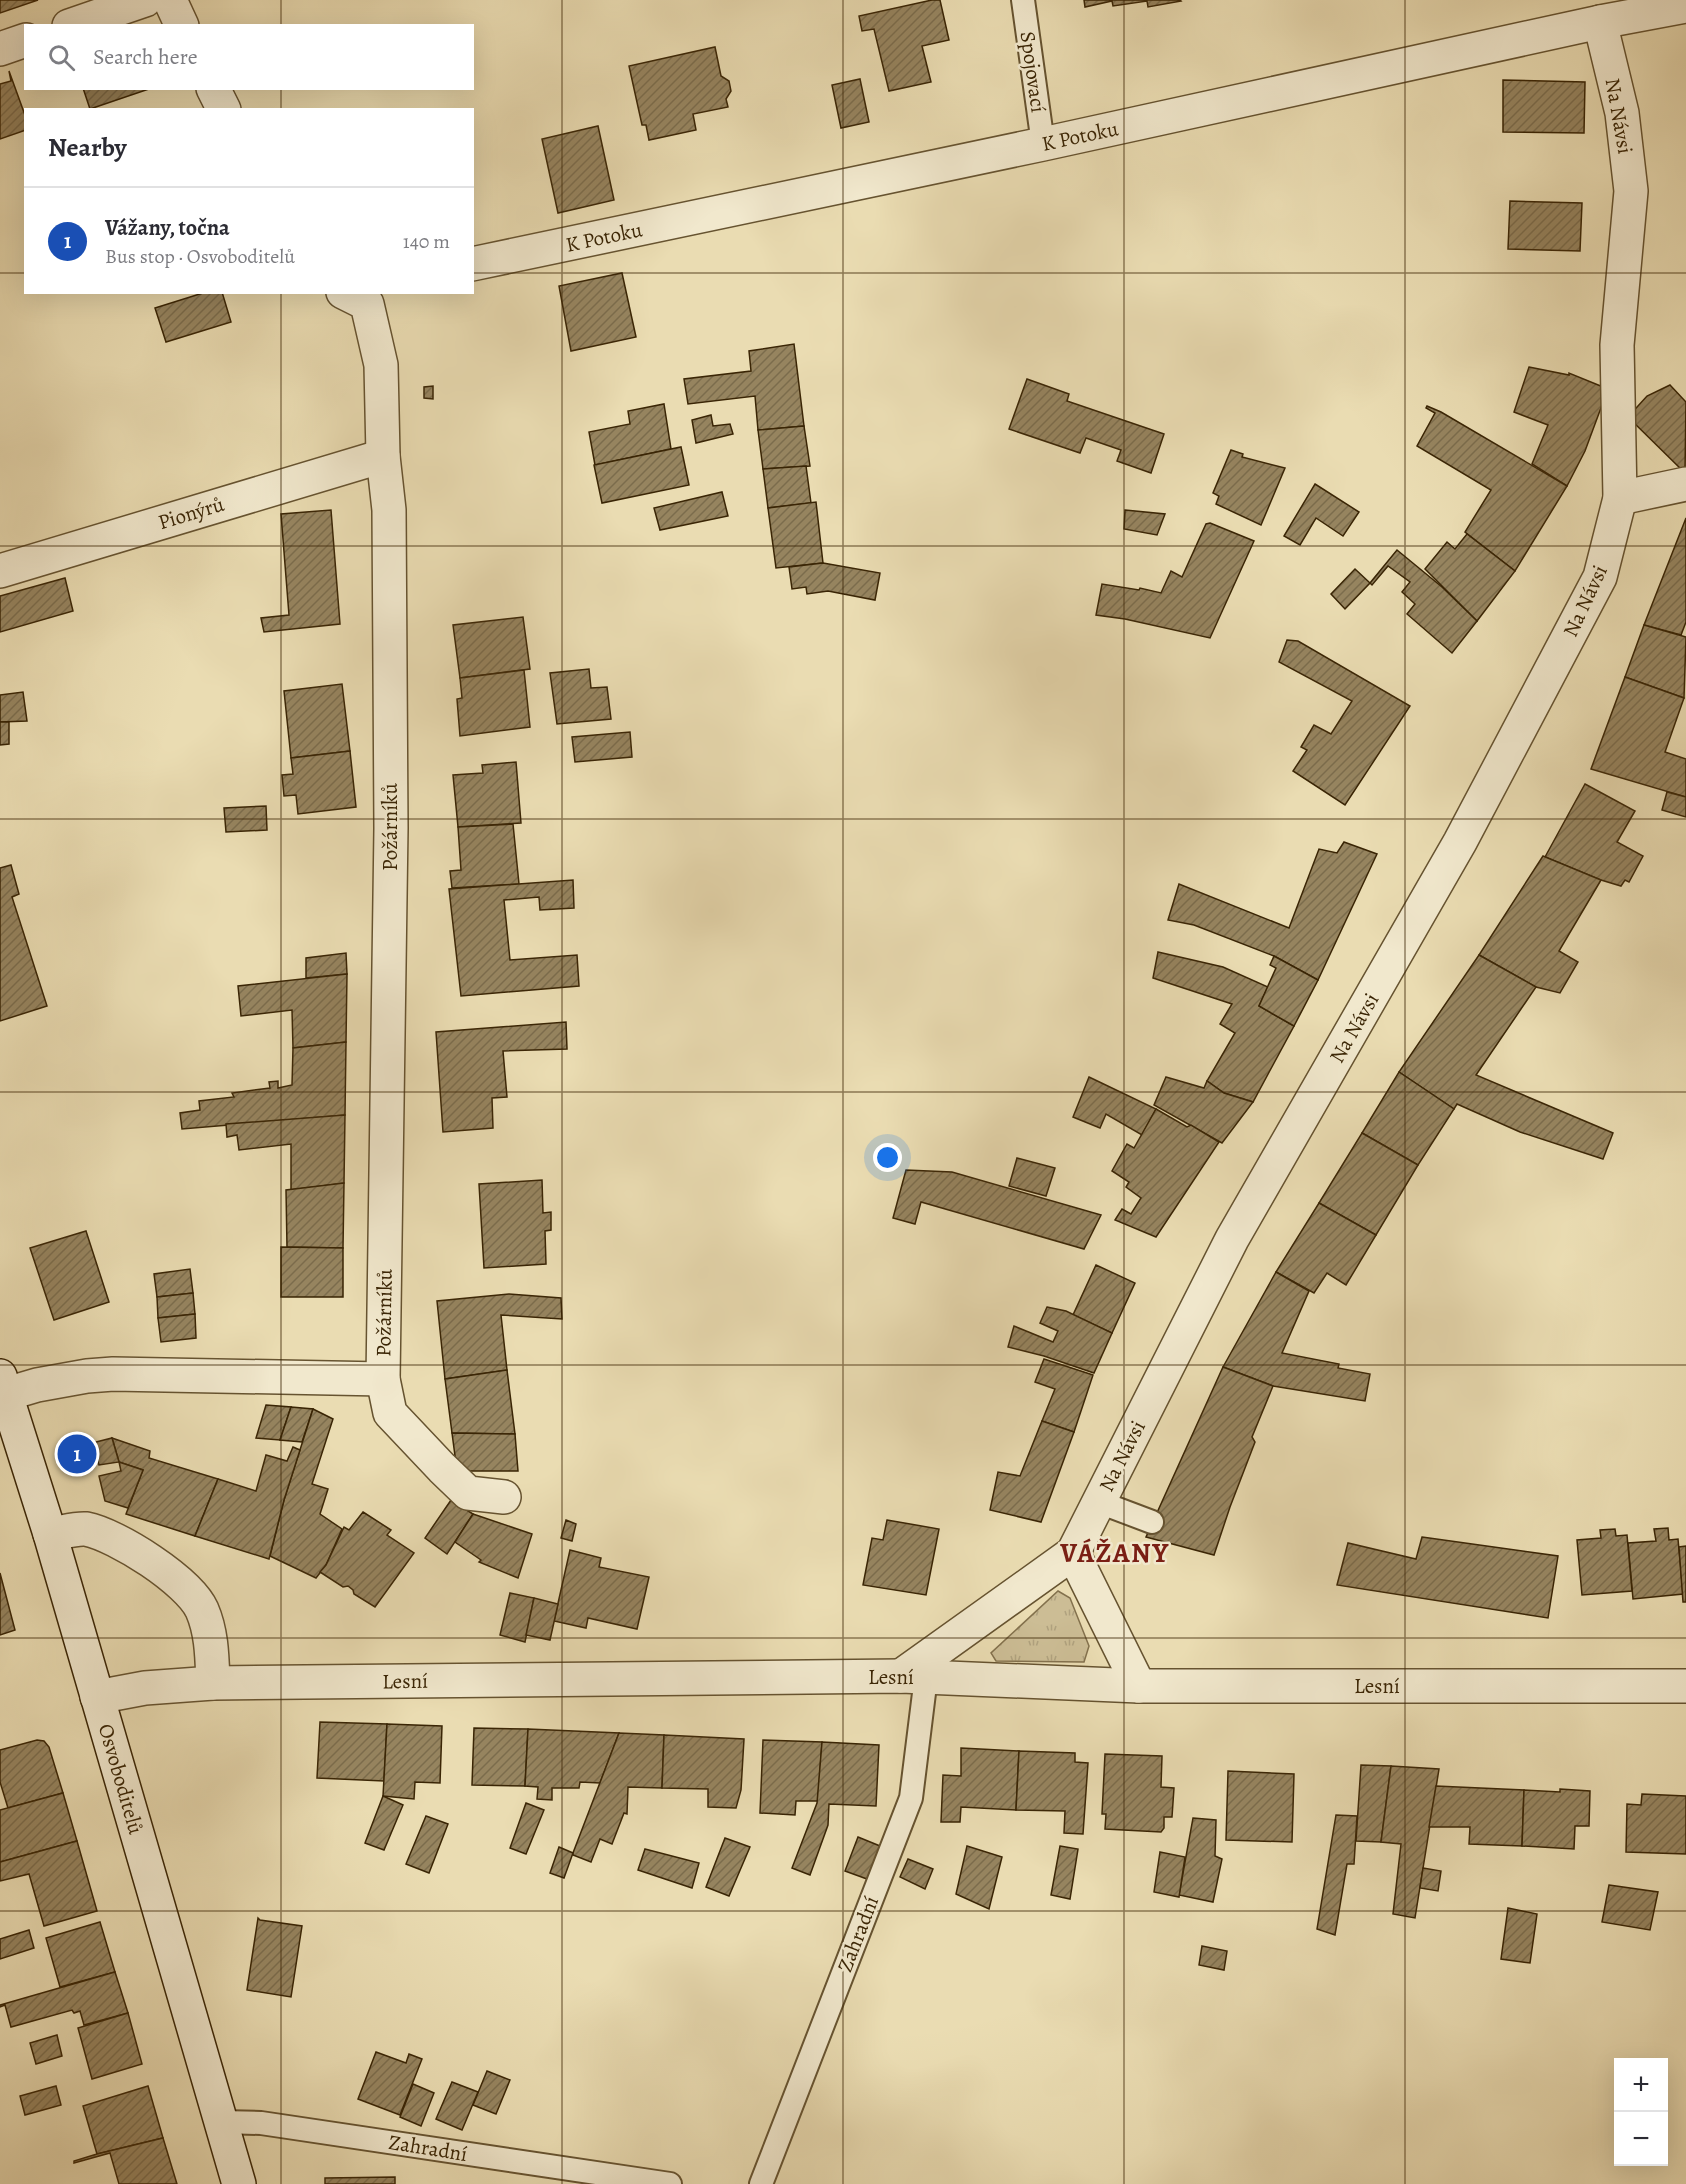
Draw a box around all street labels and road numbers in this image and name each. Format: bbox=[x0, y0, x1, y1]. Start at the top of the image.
street label: Spojovací bbox=[1013, 30, 1053, 114]
street label: Na Návsi bbox=[1599, 76, 1639, 156]
street label: K Potoku bbox=[1039, 114, 1121, 158]
street label: K Potoku bbox=[563, 215, 645, 259]
street label: Pionýrů bbox=[155, 490, 228, 536]
street label: Na Návsi bbox=[1556, 560, 1614, 642]
street label: Požárníků bbox=[376, 782, 404, 871]
street label: Na Návsi bbox=[1323, 988, 1385, 1068]
street label: Požárníků bbox=[369, 1268, 399, 1357]
street label: Na Návsi bbox=[1092, 1416, 1152, 1496]
street label: Lesní bbox=[868, 1663, 914, 1691]
street label: Lesní bbox=[382, 1667, 428, 1695]
street label: Lesní bbox=[1354, 1672, 1400, 1700]
street label: Osvoboditelů bbox=[92, 1721, 150, 1838]
street label: Zahradní bbox=[831, 1892, 885, 1976]
street label: Zahradní bbox=[387, 2128, 469, 2168]

